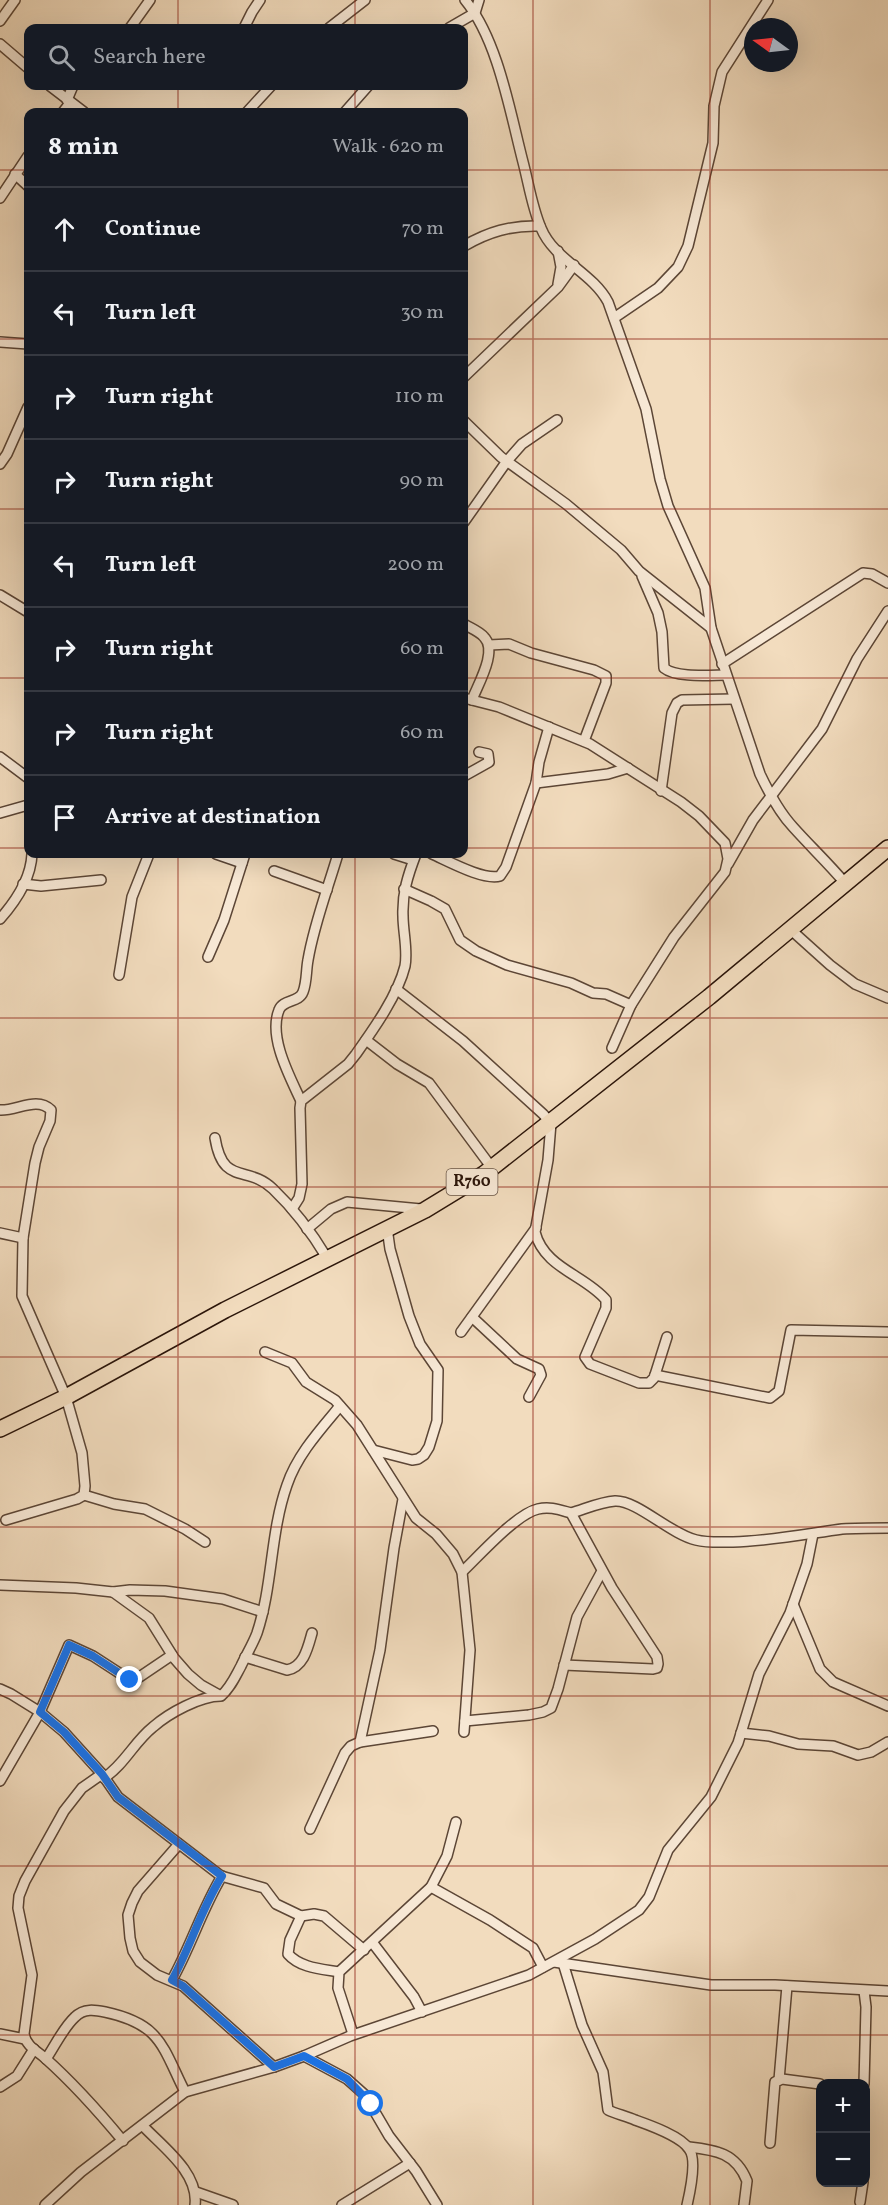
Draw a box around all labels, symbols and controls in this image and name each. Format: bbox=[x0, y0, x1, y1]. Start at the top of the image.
north arrow bbox=[744, 18, 798, 72]
search box bbox=[24, 24, 468, 90]
icon: search bbox=[45, 41, 78, 74]
text: Search here bbox=[93, 42, 206, 73]
text: 8 min bbox=[48, 129, 119, 165]
text: Walk · 620 m bbox=[332, 133, 444, 161]
icon: ahead bbox=[48, 213, 81, 246]
text: Continue bbox=[105, 214, 201, 245]
text: 70 m bbox=[401, 215, 444, 243]
icon: left bbox=[48, 297, 81, 330]
text: Turn left bbox=[105, 298, 196, 329]
text: 30 m bbox=[400, 299, 444, 327]
icon: right bbox=[48, 381, 81, 414]
text: Turn right bbox=[105, 382, 213, 413]
text: 110 m bbox=[395, 383, 444, 411]
icon: right bbox=[48, 465, 81, 498]
text: Turn right bbox=[105, 466, 213, 497]
text: 90 m bbox=[400, 467, 444, 495]
icon: left bbox=[48, 549, 81, 582]
text: Turn left bbox=[105, 550, 196, 581]
text: 200 m bbox=[387, 551, 444, 579]
icon: right bbox=[48, 633, 81, 666]
text: Turn right bbox=[105, 634, 213, 665]
text: 60 m bbox=[400, 635, 444, 663]
icon: right bbox=[48, 717, 81, 750]
text: Turn right bbox=[105, 718, 213, 749]
text: 60 m bbox=[400, 719, 444, 747]
icon: arrive bbox=[48, 801, 81, 834]
text: Arrive at destination bbox=[105, 802, 321, 833]
road number: R760 bbox=[446, 1169, 498, 1195]
route end bbox=[116, 1666, 142, 1692]
map controls bbox=[816, 2079, 870, 2187]
button: + bbox=[816, 2079, 870, 2133]
route start bbox=[357, 2090, 383, 2116]
button: − bbox=[816, 2133, 870, 2187]

